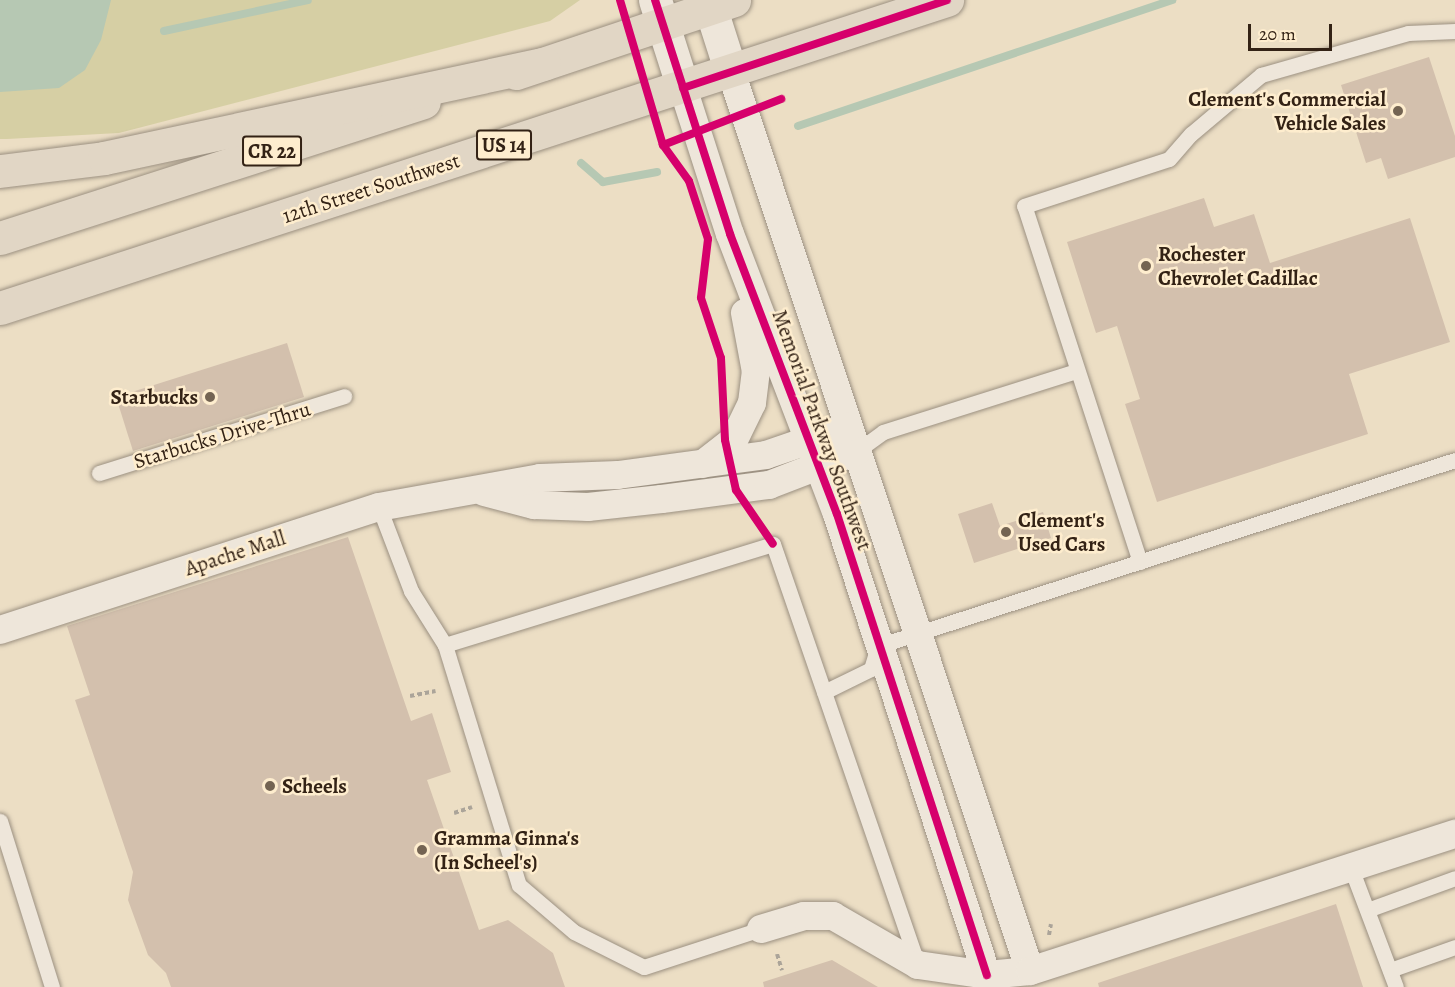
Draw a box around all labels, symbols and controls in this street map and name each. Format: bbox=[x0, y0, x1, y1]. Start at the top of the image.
scale bar bbox=[1251, 12, 1335, 50]
text: 20 m bbox=[1259, 22, 1296, 46]
place label: Clement's Commercial Vehicle Sales bbox=[1188, 86, 1386, 136]
marker: Clement's Commercial Vehicle Sales bbox=[1391, 104, 1405, 118]
road number: US 14 bbox=[476, 128, 532, 162]
road number: CR 22 bbox=[242, 134, 302, 168]
street label: 12th Street Southwest bbox=[279, 147, 463, 229]
place label: Rochester Chevrolet Cadillac bbox=[1158, 241, 1318, 291]
marker: Rochester Chevrolet Cadillac bbox=[1139, 259, 1153, 273]
street label: Memorial Parkway Southwest bbox=[767, 306, 877, 554]
place label: Starbucks bbox=[111, 384, 198, 410]
marker: Starbucks bbox=[203, 390, 217, 404]
street label: Starbucks Drive-Thru bbox=[130, 396, 314, 474]
place label: Clement's Used Cars bbox=[1018, 507, 1105, 557]
street label: Apache Mall bbox=[182, 525, 288, 581]
marker: Clement's Used Cars bbox=[999, 525, 1013, 539]
place label: Scheels bbox=[282, 773, 347, 799]
marker: Scheels bbox=[263, 779, 277, 793]
place label: Gramma Ginna's (In Scheel's) bbox=[434, 825, 579, 875]
marker: Gramma Ginna's (In Scheel's) bbox=[415, 843, 429, 857]

